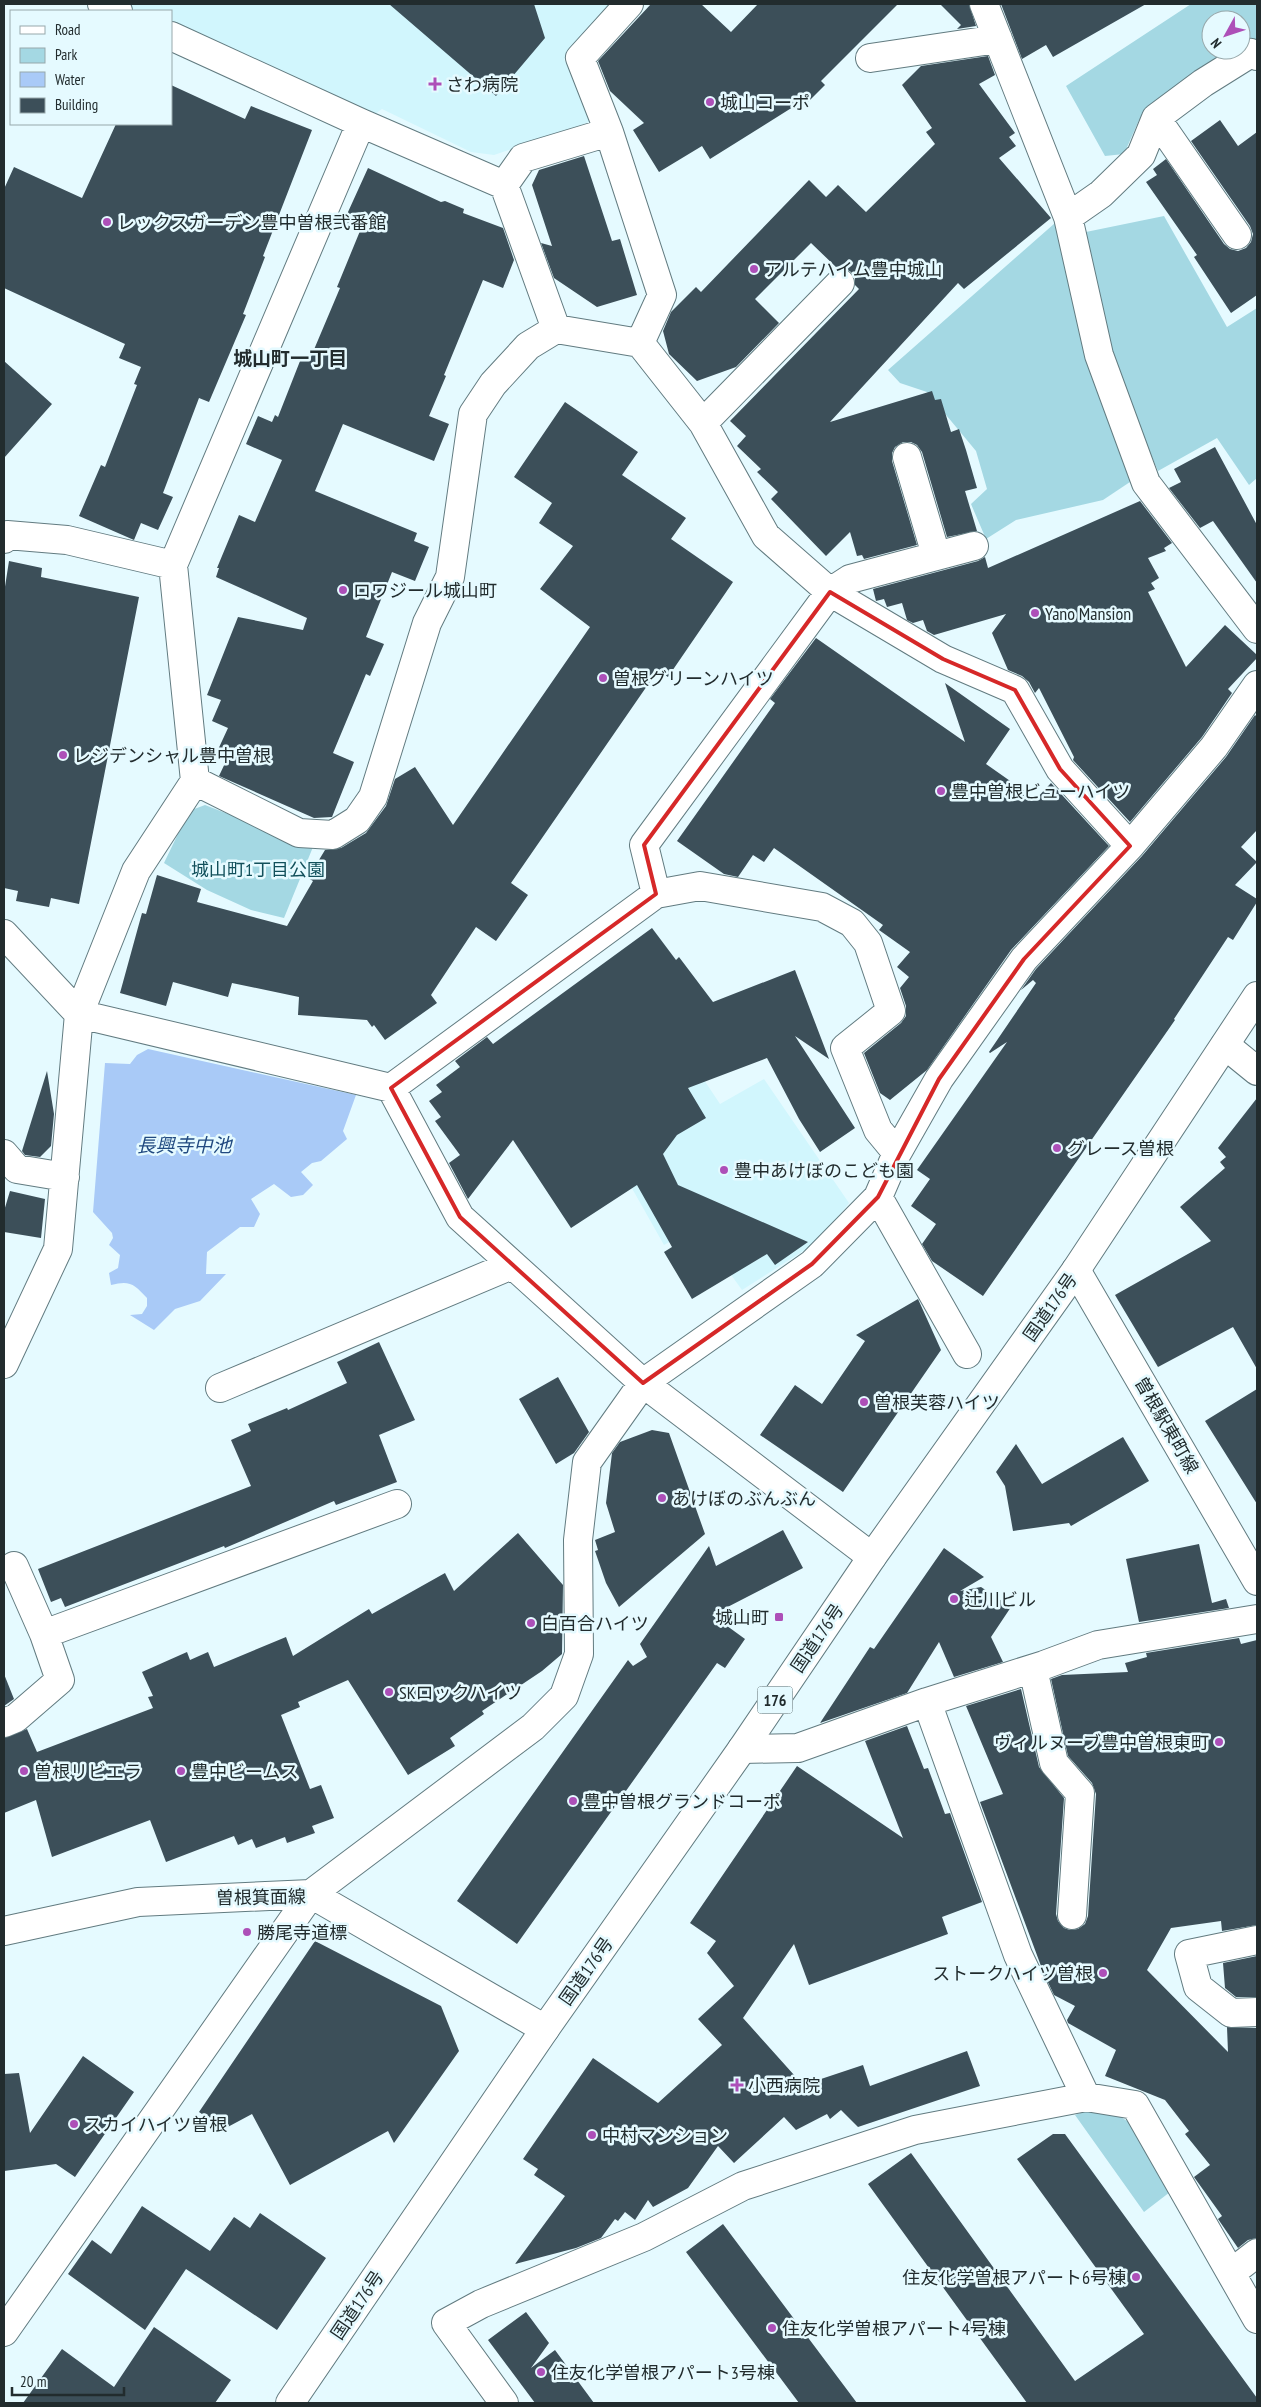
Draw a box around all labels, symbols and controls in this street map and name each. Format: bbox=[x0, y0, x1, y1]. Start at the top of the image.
legend bbox=[10, 10, 172, 125]
north arrow bbox=[1201, 10, 1251, 60]
text: Road bbox=[55, 20, 81, 39]
text: N bbox=[1207, 35, 1225, 52]
text: Park bbox=[55, 45, 77, 64]
text: Water bbox=[55, 70, 86, 89]
place label: さわ病院 bbox=[446, 73, 518, 96]
marker: さわ病院 bbox=[428, 77, 442, 91]
place label: 城山コーポ bbox=[720, 91, 810, 114]
text: Building bbox=[55, 95, 98, 114]
marker: 城山コーポ bbox=[704, 96, 716, 108]
place label: レックスガーデン豊中曽根弐番館 bbox=[117, 211, 386, 234]
marker: レックスガーデン豊中曽根弐番館 bbox=[101, 216, 113, 228]
place label: アルテハイム豊中城山 bbox=[764, 258, 943, 281]
marker: アルテハイム豊中城山 bbox=[748, 263, 760, 275]
district label: 城山町一丁目 bbox=[233, 346, 347, 370]
place label: ロワジール城山町 bbox=[353, 579, 497, 602]
marker: ロワジール城山町 bbox=[337, 584, 349, 596]
place label: Yano Mansion bbox=[1045, 602, 1131, 625]
marker: Yano Mansion bbox=[1029, 607, 1041, 619]
place label: 曽根グリーンハイツ bbox=[613, 667, 774, 690]
marker: 曽根グリーンハイツ bbox=[597, 672, 609, 684]
place label: レジデンシャル豊中曽根 bbox=[73, 744, 271, 767]
marker: レジデンシャル豊中曽根 bbox=[57, 749, 69, 761]
place label: 豊中曽根ビューハイツ bbox=[951, 780, 1130, 803]
marker: 豊中曽根ビューハイツ bbox=[935, 785, 947, 797]
park label: 城山町1丁目公園 bbox=[191, 858, 325, 881]
water label: 長興寺中池 bbox=[136, 1133, 233, 1157]
place label: グレース曽根 bbox=[1067, 1137, 1174, 1160]
marker: グレース曽根 bbox=[1051, 1142, 1063, 1154]
place label: 豊中あけぼのこども園 bbox=[734, 1159, 914, 1182]
marker: 豊中あけぼのこども園 bbox=[718, 1164, 730, 1176]
street label: 国道176号 bbox=[1018, 1268, 1082, 1346]
street label: 曽根駅東町線 bbox=[1130, 1372, 1204, 1478]
place label: 曽根芙蓉ハイツ bbox=[874, 1391, 1000, 1414]
marker: 曽根芙蓉ハイツ bbox=[858, 1396, 870, 1408]
place label: あけぼのぶんぶん bbox=[672, 1487, 816, 1510]
marker: あけぼのぶんぶん bbox=[656, 1492, 668, 1504]
place label: 辻川ビル bbox=[964, 1588, 1036, 1611]
marker: 辻川ビル bbox=[948, 1593, 960, 1605]
street label: 国道176号 bbox=[786, 1599, 848, 1677]
place label: 城山町 bbox=[715, 1606, 769, 1629]
marker: 城山町 bbox=[773, 1611, 785, 1623]
place label: 白百合ハイツ bbox=[541, 1612, 649, 1635]
marker: 白百合ハイツ bbox=[525, 1617, 537, 1629]
place label: SKロックハイツ bbox=[399, 1681, 522, 1704]
marker: SKロックハイツ bbox=[383, 1686, 395, 1698]
road number: 176 bbox=[758, 1686, 792, 1714]
place label: ヴィルヌーブ豊中曽根東町 bbox=[994, 1731, 1209, 1754]
marker: ヴィルヌーブ豊中曽根東町 bbox=[1213, 1736, 1225, 1748]
place label: 曽根リビエラ bbox=[34, 1760, 142, 1783]
place label: 豊中ビームス bbox=[191, 1760, 298, 1783]
marker: 曽根リビエラ bbox=[18, 1765, 30, 1777]
marker: 豊中ビームス bbox=[175, 1765, 187, 1777]
place label: 豊中曽根グランドコーポ bbox=[583, 1790, 781, 1813]
marker: 豊中曽根グランドコーポ bbox=[567, 1795, 579, 1807]
street label: 曽根箕面線 bbox=[216, 1885, 306, 1909]
place label: 勝尾寺道標 bbox=[257, 1921, 347, 1944]
marker: 勝尾寺道標 bbox=[241, 1926, 253, 1938]
street label: 国道176号 bbox=[554, 1932, 618, 2010]
place label: ストークハイツ曽根 bbox=[932, 1962, 1093, 1985]
marker: ストークハイツ曽根 bbox=[1097, 1967, 1109, 1979]
place label: 小西病院 bbox=[748, 2074, 820, 2097]
marker: 小西病院 bbox=[730, 2078, 744, 2092]
place label: スカイハイツ曽根 bbox=[84, 2113, 227, 2136]
marker: スカイハイツ曽根 bbox=[68, 2118, 80, 2130]
place label: 中村マンション bbox=[602, 2124, 728, 2147]
marker: 中村マンション bbox=[586, 2129, 598, 2141]
street label: 国道176号 bbox=[326, 2266, 388, 2344]
place label: 住友化学曽根アパート6号棟 bbox=[902, 2266, 1126, 2289]
marker: 住友化学曽根アパート6号棟 bbox=[1130, 2271, 1142, 2283]
place label: 住友化学曽根アパート4号棟 bbox=[782, 2317, 1006, 2340]
marker: 住友化学曽根アパート4号棟 bbox=[766, 2322, 778, 2334]
place label: 住友化学曽根アパート3号棟 bbox=[551, 2361, 775, 2384]
scale bar bbox=[12, 2364, 125, 2396]
marker: 住友化学曽根アパート3号棟 bbox=[535, 2366, 547, 2378]
text: 20 m bbox=[20, 2372, 46, 2391]

